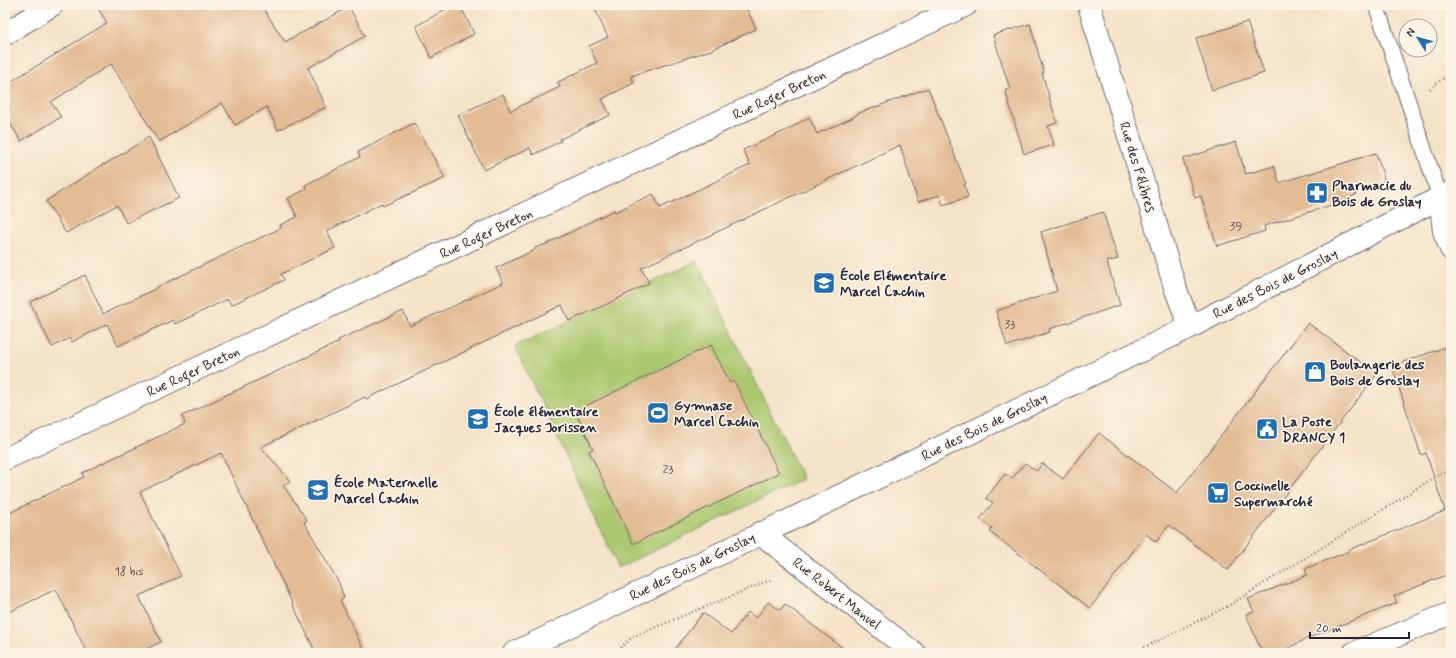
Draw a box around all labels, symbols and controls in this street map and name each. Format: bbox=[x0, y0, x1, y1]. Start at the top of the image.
north arrow bbox=[1398, 18, 1438, 58]
text: N bbox=[1403, 25, 1419, 40]
street label: Rue Roger Breton bbox=[730, 65, 830, 126]
street label: Rue des Félibres bbox=[1115, 120, 1160, 215]
place label: Pharmacie du Bois de Groslay bbox=[1332, 177, 1422, 211]
pharmacy icon: Pharmacie du Bois de Groslay bbox=[1304, 180, 1330, 206]
street label: Rue Roger Breton bbox=[437, 204, 537, 265]
house number: 39 bbox=[1230, 219, 1242, 235]
street label: Rue des Bois de Groslay bbox=[1210, 245, 1341, 323]
place label: École Elémentaire Marcel Cachin bbox=[840, 267, 946, 301]
school or university icon: École Elémentaire Marcel Cachin bbox=[811, 270, 837, 296]
house number: 33 bbox=[1005, 317, 1015, 333]
street label: Rue Roger Breton bbox=[144, 342, 244, 403]
place label: Boulangerie des Bois de Groslay bbox=[1330, 356, 1425, 390]
shop icon: Boulangerie des Bois de Groslay bbox=[1302, 359, 1328, 385]
street label: Rue des Bois de Groslay bbox=[919, 389, 1050, 465]
place label: Gymnase Marcel Cachin bbox=[674, 397, 759, 431]
sports icon: Gymnase Marcel Cachin bbox=[645, 400, 671, 426]
place label: École élémentaire Jacques Jorissen bbox=[494, 403, 599, 437]
school or university icon: École élémentaire Jacques Jorissen bbox=[465, 406, 491, 432]
place label: La Poste DRANCY 1 bbox=[1282, 413, 1345, 447]
public building icon: La Poste DRANCY 1 bbox=[1254, 416, 1280, 442]
house number: 23 bbox=[663, 462, 673, 478]
place label: École Maternelle Marcel Cachin bbox=[334, 474, 438, 508]
school or university icon: École Maternelle Marcel Cachin bbox=[305, 477, 331, 503]
place label: Coccinelle Supermarché bbox=[1234, 477, 1313, 511]
supermarket icon: Coccinelle Supermarché bbox=[1205, 480, 1231, 506]
street label: Rue des Bois de Groslay bbox=[627, 529, 758, 605]
street label: Rue Robert Manuel bbox=[789, 554, 884, 634]
house number: 18 bis bbox=[114, 564, 144, 580]
scale bar bbox=[1310, 614, 1409, 640]
text: 20 m bbox=[1316, 621, 1342, 637]

